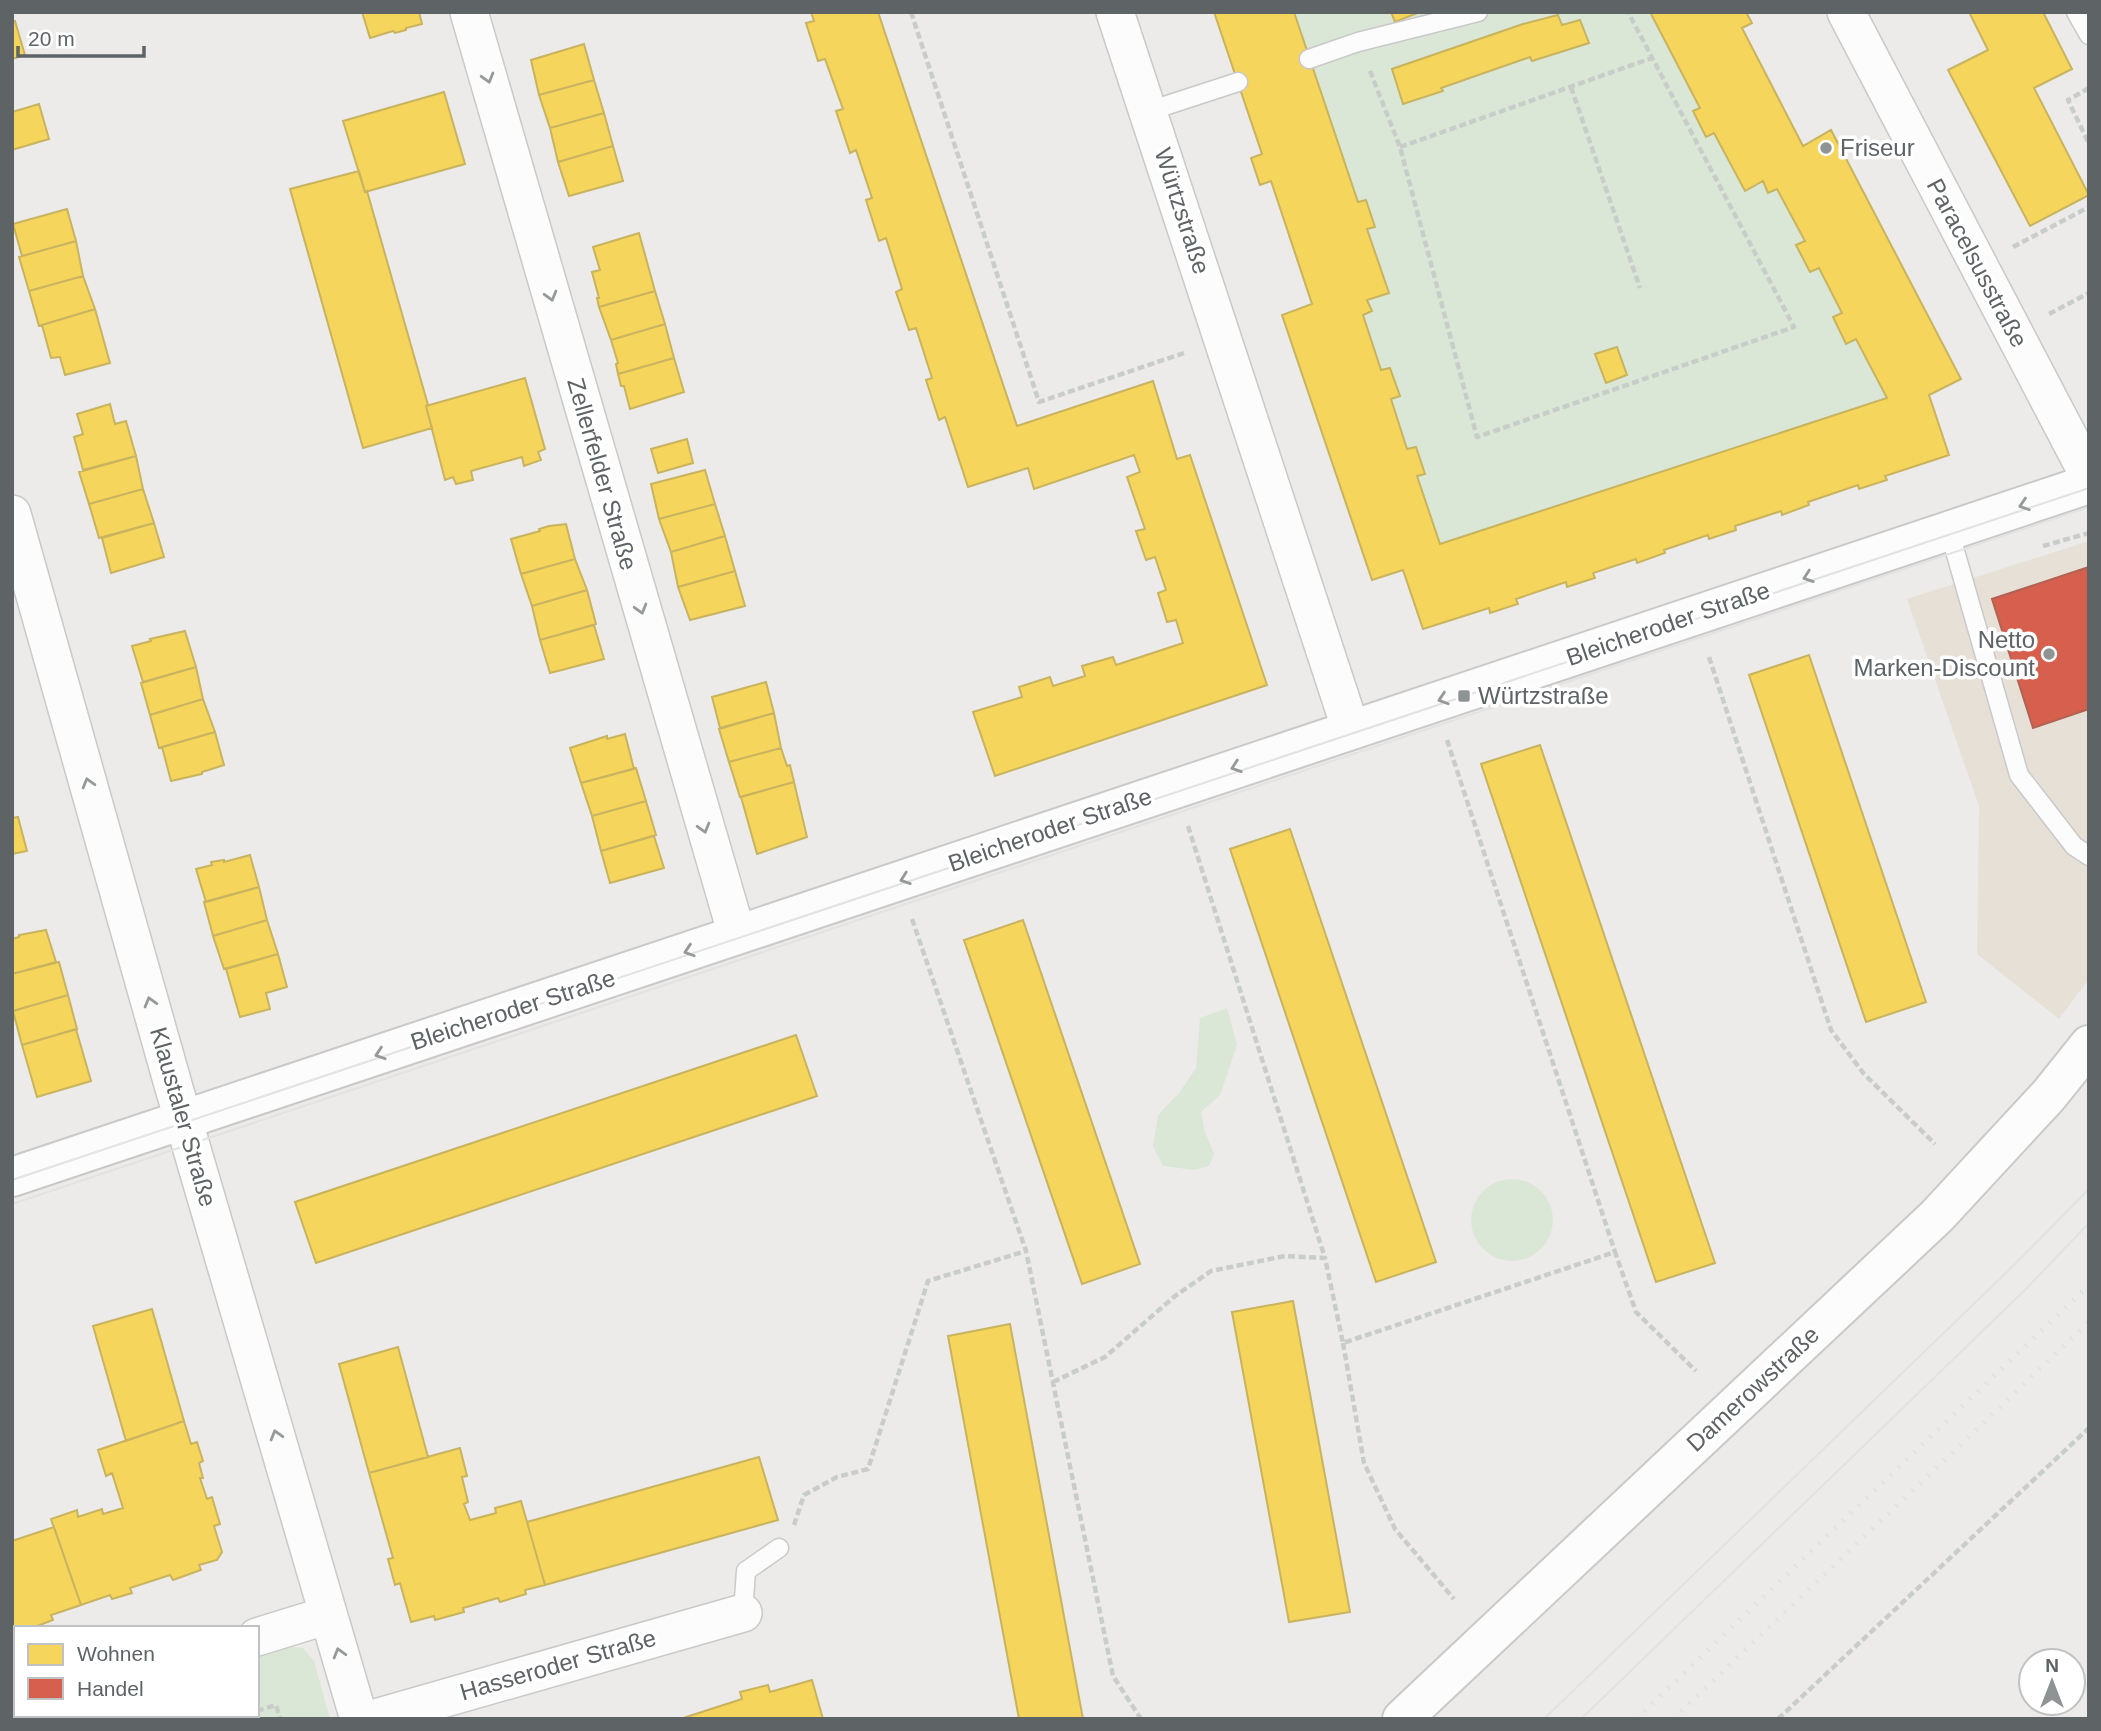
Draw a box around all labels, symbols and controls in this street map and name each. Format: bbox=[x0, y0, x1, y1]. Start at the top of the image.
scale bar bbox=[18, 14, 144, 58]
text: 20 m bbox=[28, 27, 75, 50]
one-way arrow bbox=[479, 72, 494, 84]
place label: Friseur bbox=[1840, 134, 1915, 161]
marker: Friseur bbox=[1818, 140, 1834, 156]
street label: Würtzstraße bbox=[1149, 145, 1216, 277]
street label: Paracelsusstraße bbox=[1922, 174, 2033, 352]
one-way arrow bbox=[542, 290, 557, 302]
street label: Zellerfelder Straße bbox=[562, 375, 643, 573]
one-way arrow bbox=[2018, 497, 2030, 512]
one-way arrow bbox=[1802, 569, 1815, 583]
street label: Bleicheroder Straße bbox=[1563, 576, 1773, 671]
one-way arrow bbox=[633, 603, 648, 615]
place label: Netto Marken-Discount bbox=[1854, 626, 2035, 681]
marker: Netto Marken-Discount bbox=[2041, 646, 2057, 662]
place label: Würtzstraße bbox=[1478, 682, 1609, 709]
marker: Würtzstraße bbox=[1456, 688, 1472, 704]
one-way arrow bbox=[1437, 691, 1450, 705]
one-way arrow bbox=[1231, 759, 1243, 773]
one-way arrow bbox=[82, 778, 97, 790]
street label: Bleicheroder Straße bbox=[945, 782, 1155, 877]
one-way arrow bbox=[696, 821, 711, 833]
one-way arrow bbox=[899, 871, 911, 885]
one-way arrow bbox=[683, 943, 696, 957]
street label: Bleicheroder Straße bbox=[407, 964, 619, 1055]
one-way arrow bbox=[144, 997, 158, 1009]
street label: Klaustaler Straße bbox=[145, 1024, 222, 1210]
one-way arrow bbox=[375, 1046, 387, 1060]
street label: Damerowstraße bbox=[1681, 1321, 1824, 1457]
one-way arrow bbox=[269, 1429, 284, 1441]
street label: Hasseroder Straße bbox=[457, 1624, 659, 1705]
legend bbox=[14, 1626, 259, 1717]
text: Wohnen bbox=[77, 1642, 155, 1665]
one-way arrow bbox=[333, 1647, 348, 1659]
north arrow bbox=[2017, 1647, 2087, 1717]
text: N bbox=[2045, 1655, 2059, 1676]
text: Handel bbox=[77, 1677, 144, 1700]

